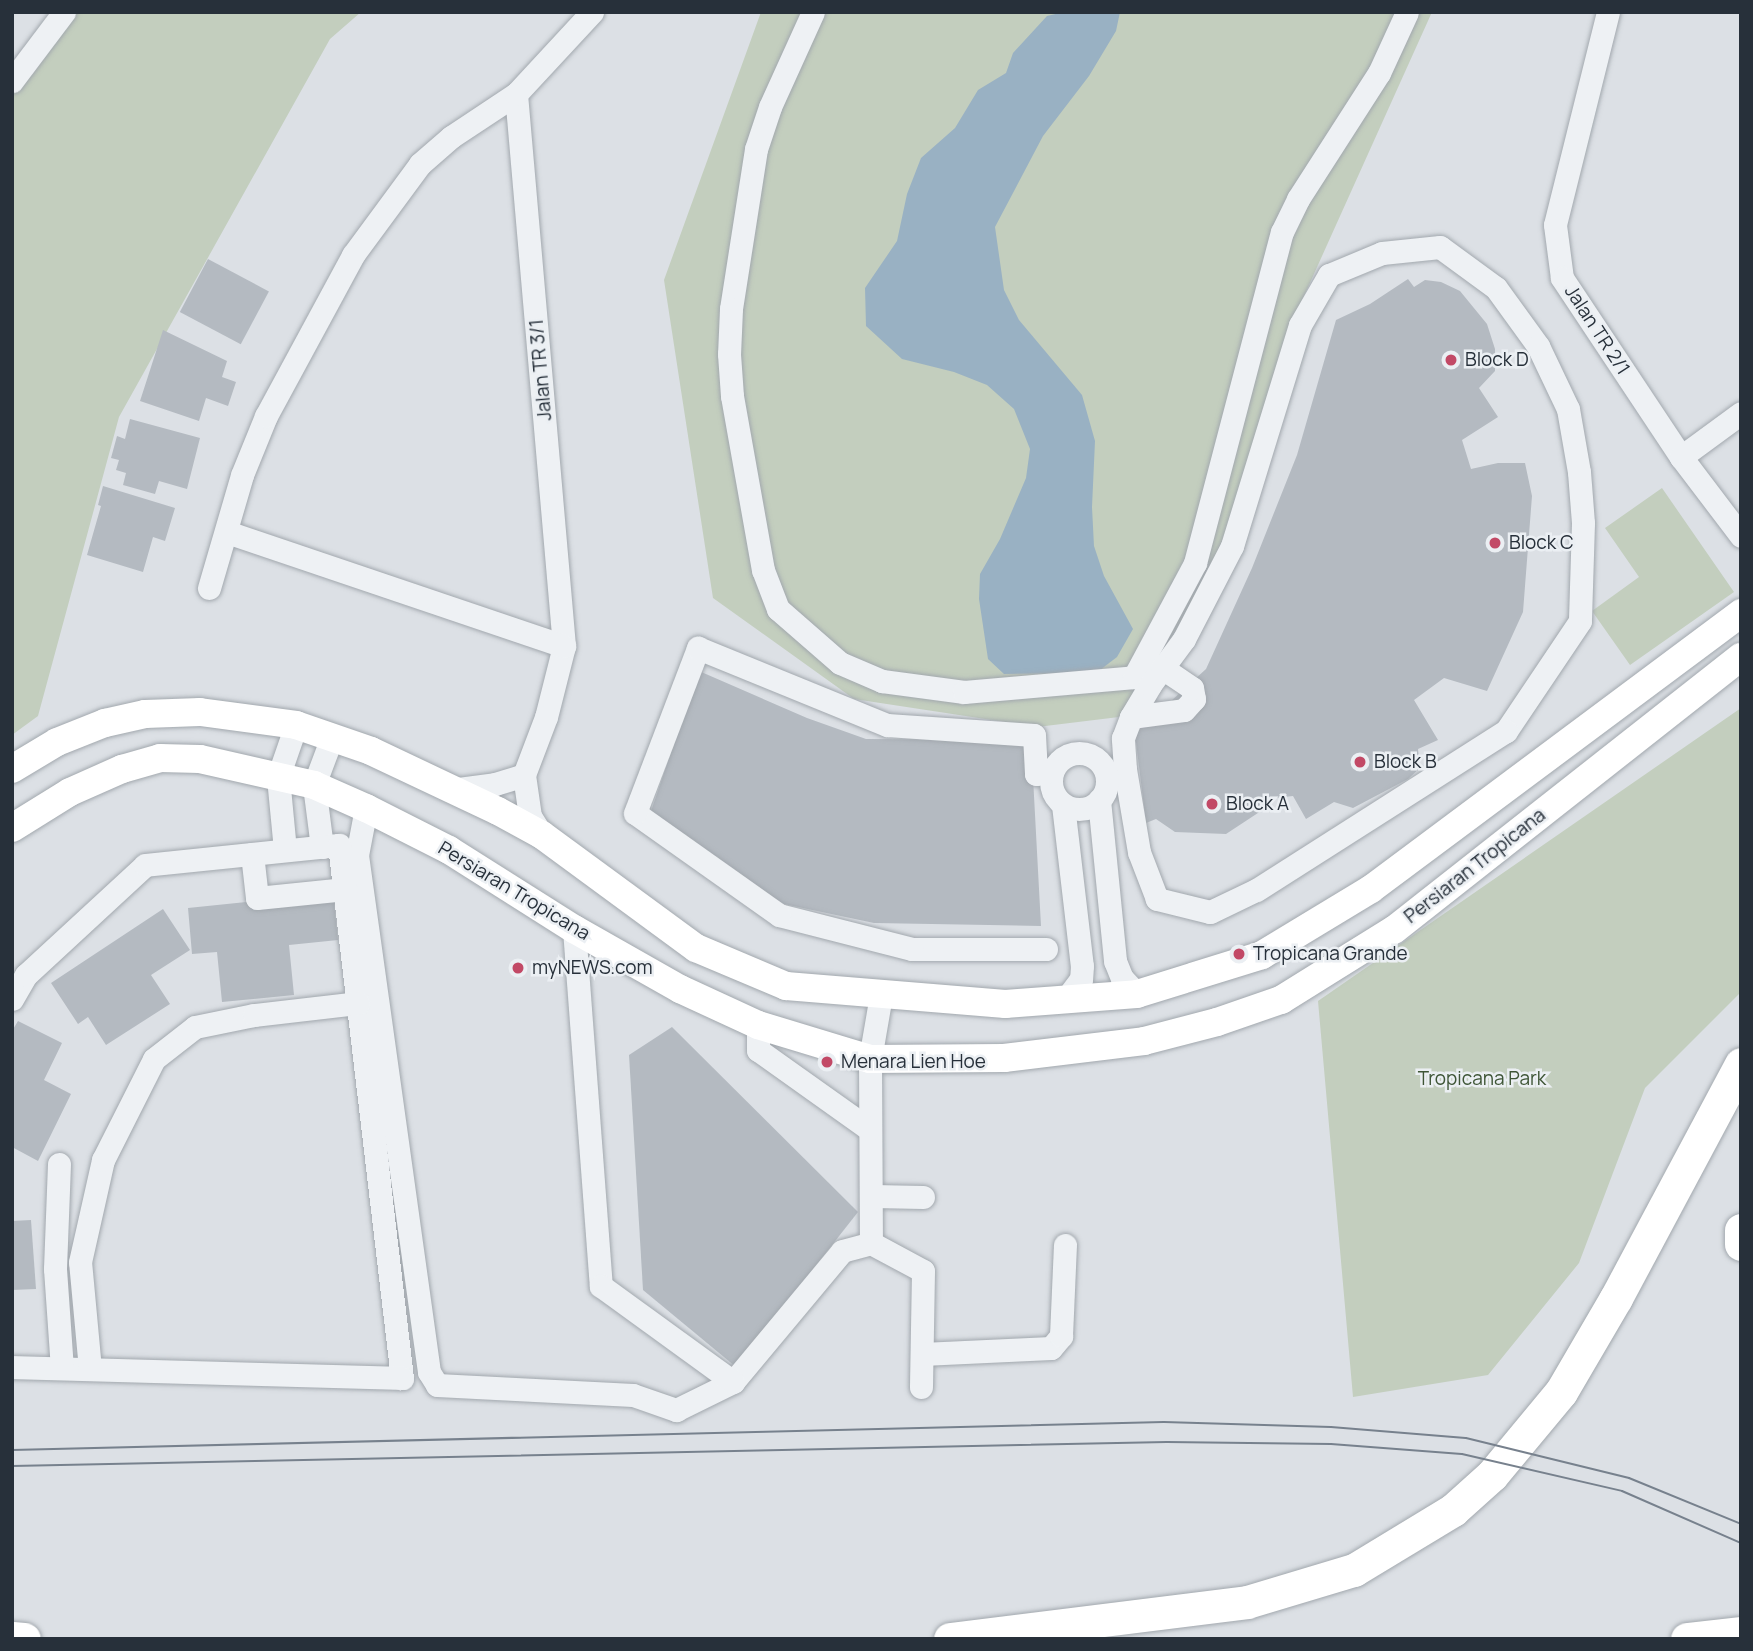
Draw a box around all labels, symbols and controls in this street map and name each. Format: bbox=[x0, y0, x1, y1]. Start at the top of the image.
street label: Jalan TR 2/1 bbox=[1560, 281, 1634, 379]
street label: Jalan TR 3/1 bbox=[525, 318, 557, 422]
place label: Block D bbox=[1465, 349, 1529, 371]
marker: Block D bbox=[1443, 352, 1459, 368]
place label: Block C bbox=[1509, 532, 1574, 554]
marker: Block C bbox=[1487, 535, 1503, 551]
place label: Block B bbox=[1374, 751, 1437, 773]
marker: Block B bbox=[1352, 754, 1368, 770]
place label: Block A bbox=[1226, 793, 1289, 815]
marker: Block A bbox=[1204, 796, 1220, 812]
street label: Persiaran Tropicana bbox=[1400, 804, 1550, 928]
street label: Persiaran Tropicana bbox=[434, 837, 594, 945]
place label: Tropicana Grande bbox=[1253, 943, 1408, 965]
marker: Tropicana Grande bbox=[1231, 946, 1247, 962]
place label: myNEWS.com bbox=[532, 957, 653, 979]
marker: myNEWS.com bbox=[510, 960, 526, 976]
place label: Menara Lien Hoe bbox=[841, 1051, 986, 1073]
marker: Menara Lien Hoe bbox=[819, 1054, 835, 1070]
park label: Tropicana Park bbox=[1418, 1068, 1546, 1090]

